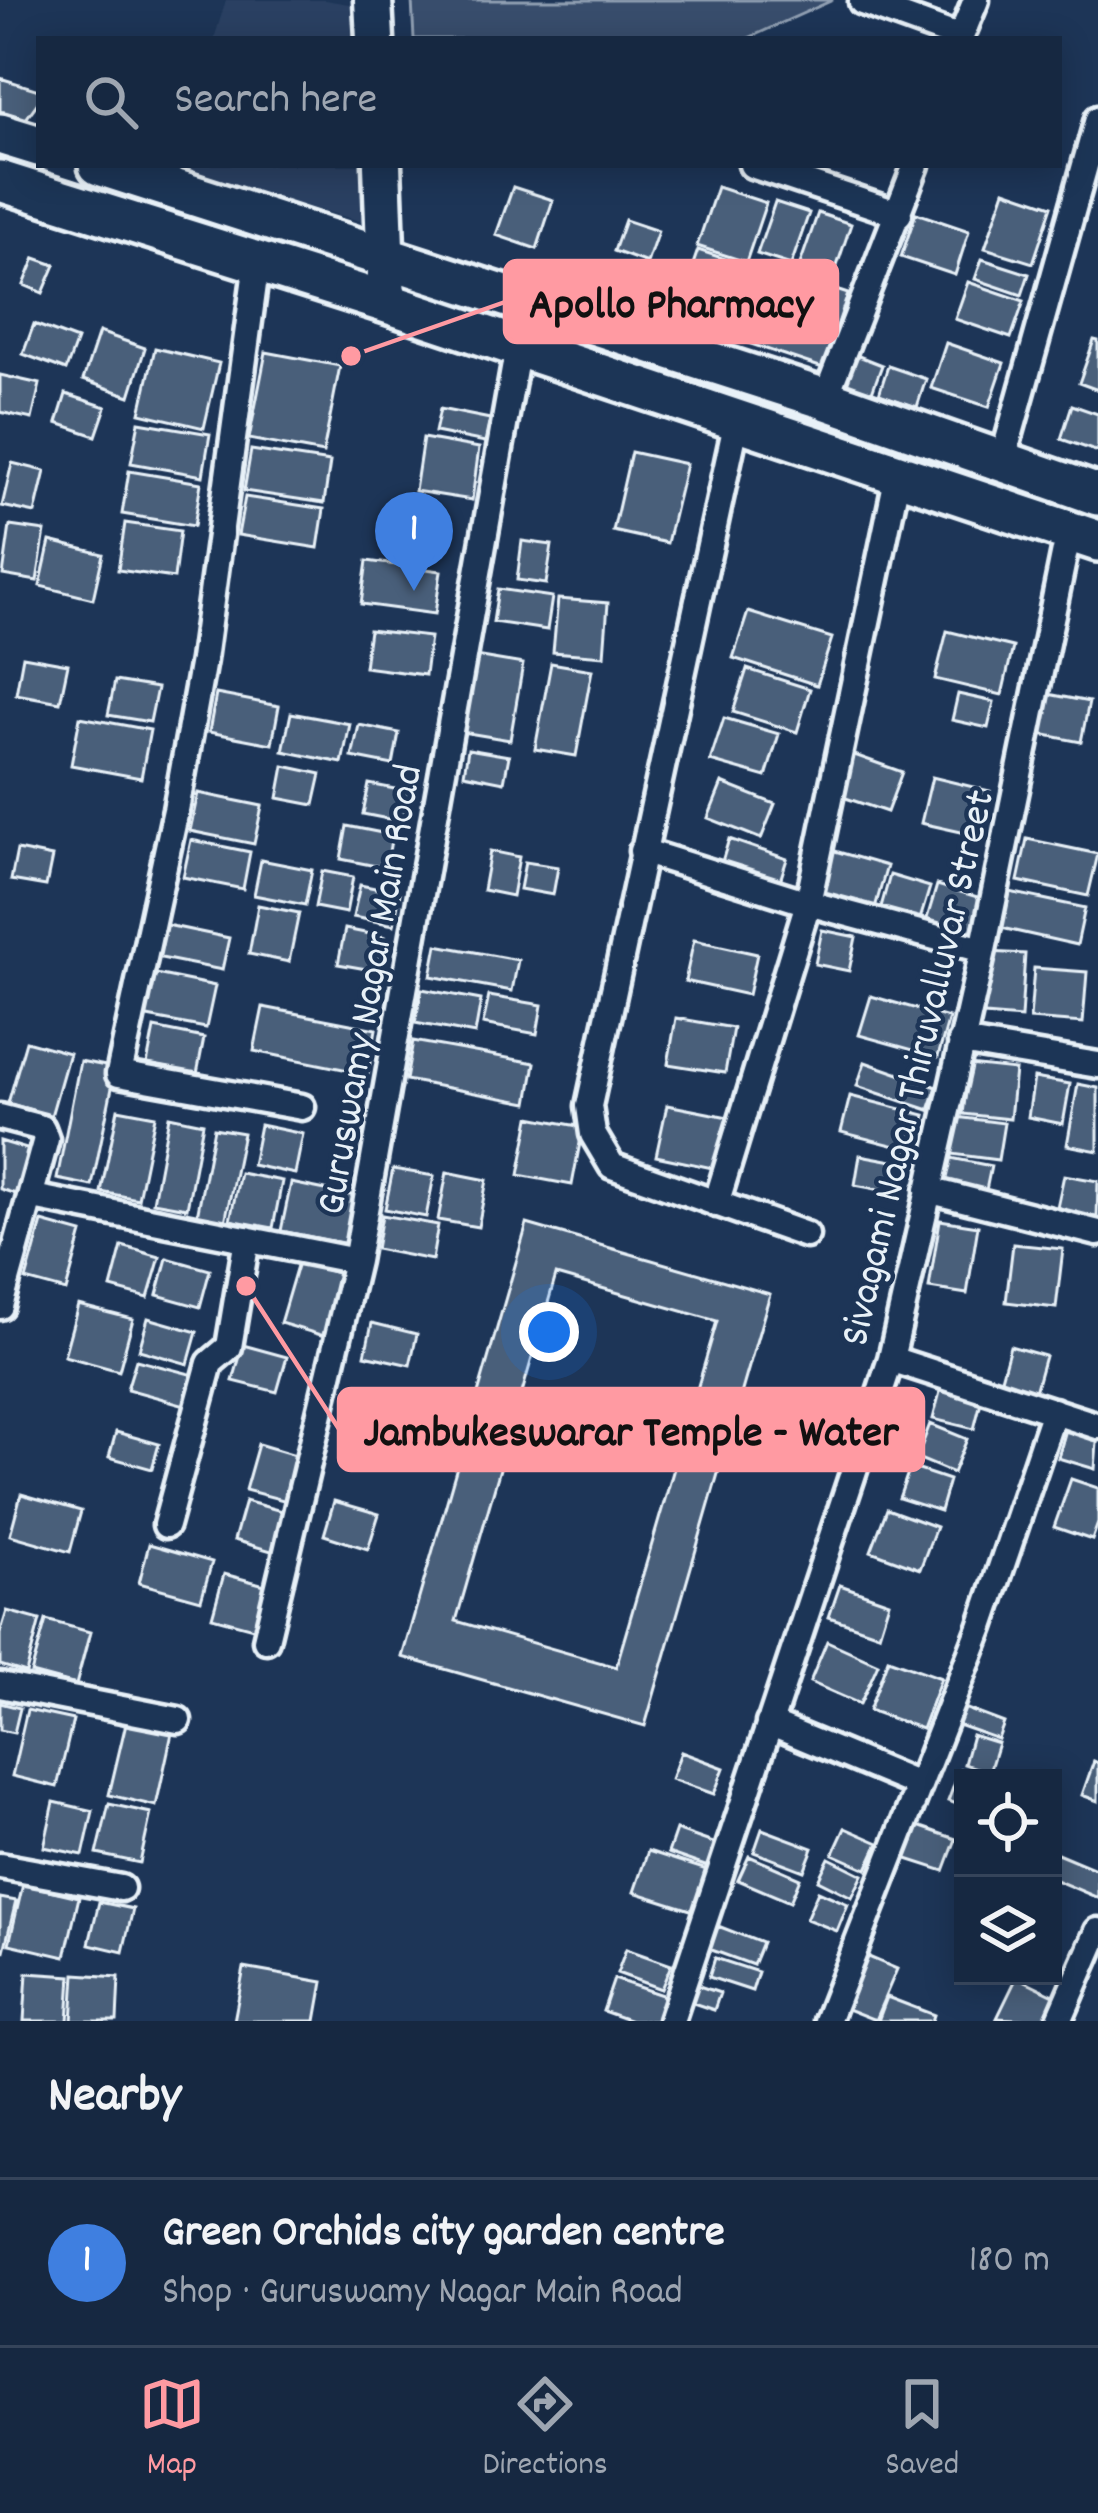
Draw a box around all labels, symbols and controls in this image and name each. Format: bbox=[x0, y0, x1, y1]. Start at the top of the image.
search box bbox=[36, 36, 1062, 168]
icon: search bbox=[78, 69, 144, 135]
text: Search here bbox=[174, 70, 377, 134]
callout: Apollo Pharmacy bbox=[505, 261, 837, 342]
text: Apollo Pharmacy bbox=[529, 276, 815, 340]
pin: 1 bbox=[375, 492, 453, 591]
street label: Guruswamy Nagar Main Road bbox=[304, 760, 442, 1220]
street label: Sivagami Nagar Thiruvalluvar Street bbox=[828, 785, 1014, 1352]
your location bbox=[519, 1302, 579, 1362]
callout: Jambukeswarar Temple - Water bbox=[339, 1389, 923, 1470]
text: Jambukeswarar Temple - Water bbox=[363, 1404, 900, 1468]
map controls bbox=[954, 1769, 1062, 1985]
button: locate bbox=[954, 1769, 1062, 1877]
button: layers bbox=[954, 1877, 1062, 1985]
text: Nearby bbox=[48, 2063, 181, 2135]
text: Green Orchids city garden centre bbox=[162, 2203, 725, 2267]
text: 1 bbox=[83, 2235, 91, 2290]
text: 180 m bbox=[969, 2235, 1050, 2290]
text: Shop · Guruswamy Nagar Main Road bbox=[162, 2267, 683, 2322]
tab: Map bbox=[139, 2371, 205, 2490]
tab: Directions bbox=[483, 2371, 608, 2490]
tab: Saved bbox=[885, 2371, 959, 2490]

